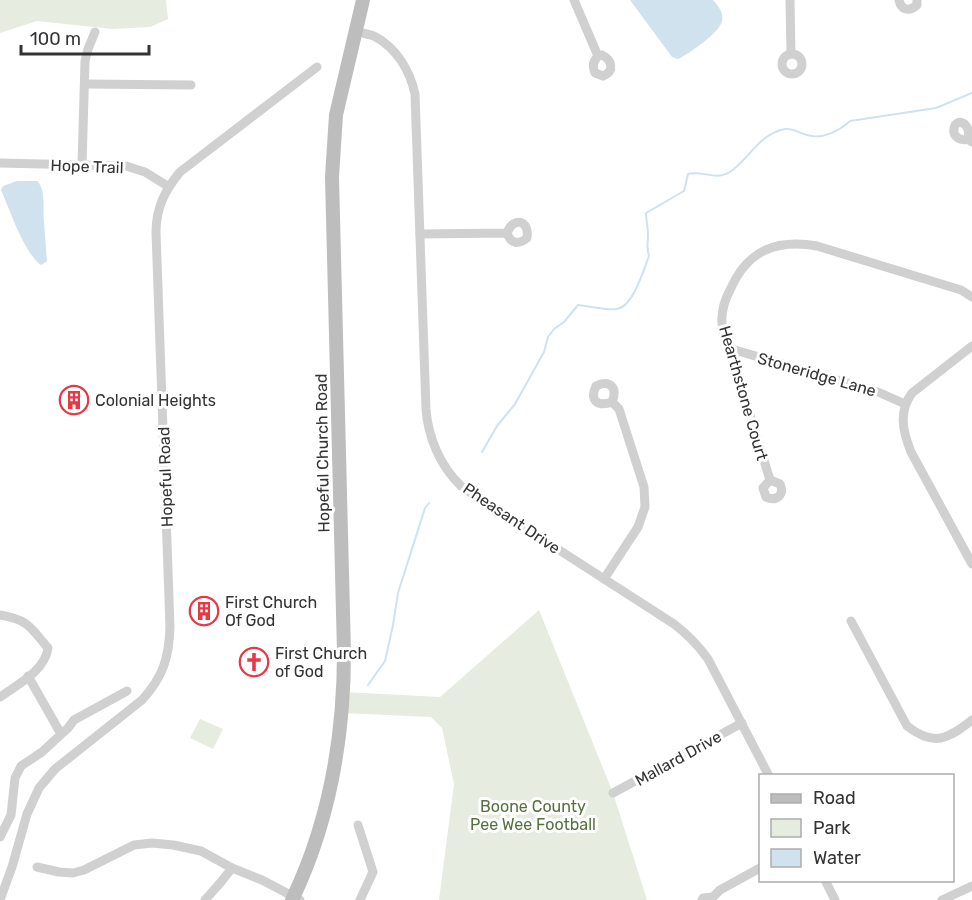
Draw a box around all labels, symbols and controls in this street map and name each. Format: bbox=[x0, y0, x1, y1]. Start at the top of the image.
scale bar bbox=[21, 18, 148, 56]
text: 100 m bbox=[30, 28, 81, 50]
street label: Hope Trail bbox=[50, 156, 124, 177]
street label: Hearthstone Court bbox=[715, 324, 772, 463]
street label: Stoneridge Lane bbox=[755, 348, 878, 400]
street label: Hopeful Church Road bbox=[312, 373, 333, 533]
building icon: Colonial Heights bbox=[58, 384, 90, 416]
place label: Colonial Heights bbox=[95, 391, 216, 410]
street label: Hopeful Road bbox=[154, 426, 177, 528]
street label: Pheasant Drive bbox=[460, 479, 564, 558]
place label: First Church Of God bbox=[225, 593, 317, 630]
building icon: First Church Of God bbox=[188, 595, 220, 627]
place label: First Church of God bbox=[275, 644, 367, 681]
church icon: First Church of God bbox=[238, 646, 270, 678]
street label: Mallard Drive bbox=[632, 727, 725, 790]
legend bbox=[759, 774, 954, 882]
text: Road bbox=[813, 787, 856, 809]
park label: Boone County Pee Wee Football bbox=[470, 797, 596, 834]
text: Park bbox=[813, 817, 851, 839]
text: Water bbox=[813, 847, 861, 869]

